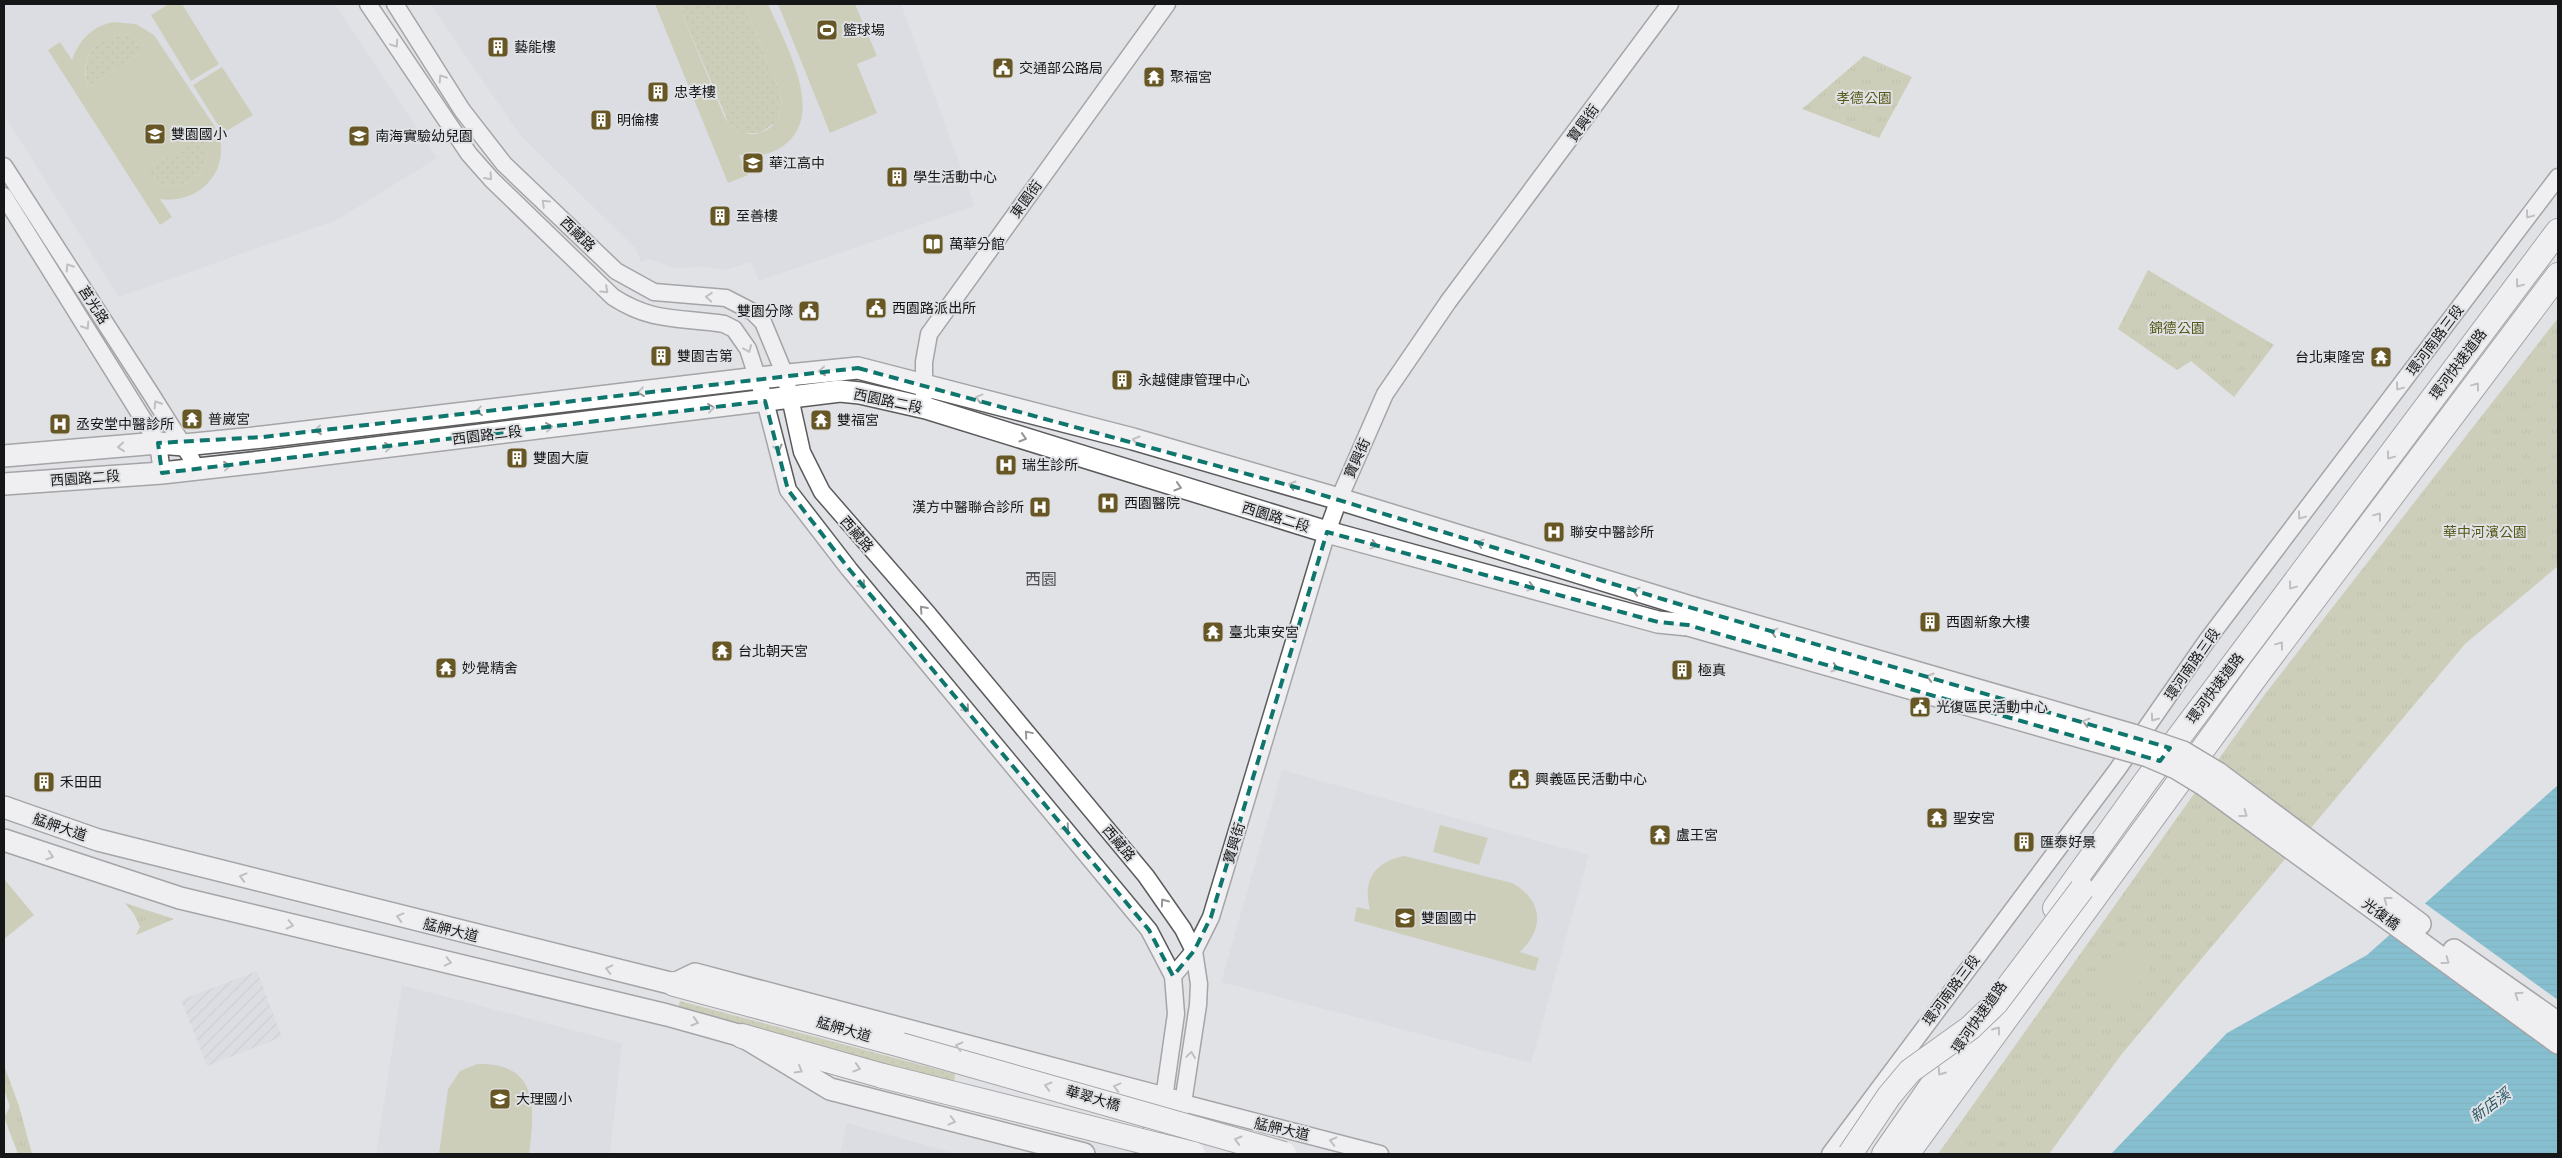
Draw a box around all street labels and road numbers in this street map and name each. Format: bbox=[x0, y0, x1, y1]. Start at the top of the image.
street label: 寶興街 bbox=[1563, 101, 1603, 145]
street label: 東園街 bbox=[1006, 177, 1046, 221]
street label: 西藏路 bbox=[557, 213, 599, 255]
street label: 莒光路 bbox=[75, 282, 113, 328]
street label: 環河南路三段 bbox=[2403, 301, 2467, 379]
street label: 環河快速道路 bbox=[2426, 325, 2490, 403]
street label: 西園路二段 bbox=[852, 385, 924, 417]
street label: 西園路二段 bbox=[451, 422, 523, 448]
street label: 寶興街 bbox=[1340, 435, 1374, 481]
street label: 西園路二段 bbox=[49, 467, 121, 489]
street label: 西園路二段 bbox=[1240, 498, 1312, 536]
street label: 西藏路 bbox=[836, 512, 878, 556]
street label: 環河南路三段 bbox=[2161, 624, 2223, 704]
street label: 環河快速道路 bbox=[2183, 649, 2247, 727]
street label: 艋舺大道 bbox=[31, 809, 89, 845]
street label: 寶興街 bbox=[1219, 820, 1249, 866]
street label: 西藏路 bbox=[1099, 821, 1139, 865]
street label: 光復橋 bbox=[2359, 894, 2403, 934]
street label: 艋舺大道 bbox=[422, 914, 480, 946]
street label: 環河南路三段 bbox=[1919, 951, 1983, 1029]
street label: 環河快速道路 bbox=[1948, 977, 2010, 1057]
street label: 艋舺大道 bbox=[815, 1013, 873, 1045]
street label: 華翠大橋 bbox=[1064, 1082, 1122, 1114]
street label: 艋舺大道 bbox=[1253, 1114, 1311, 1144]

